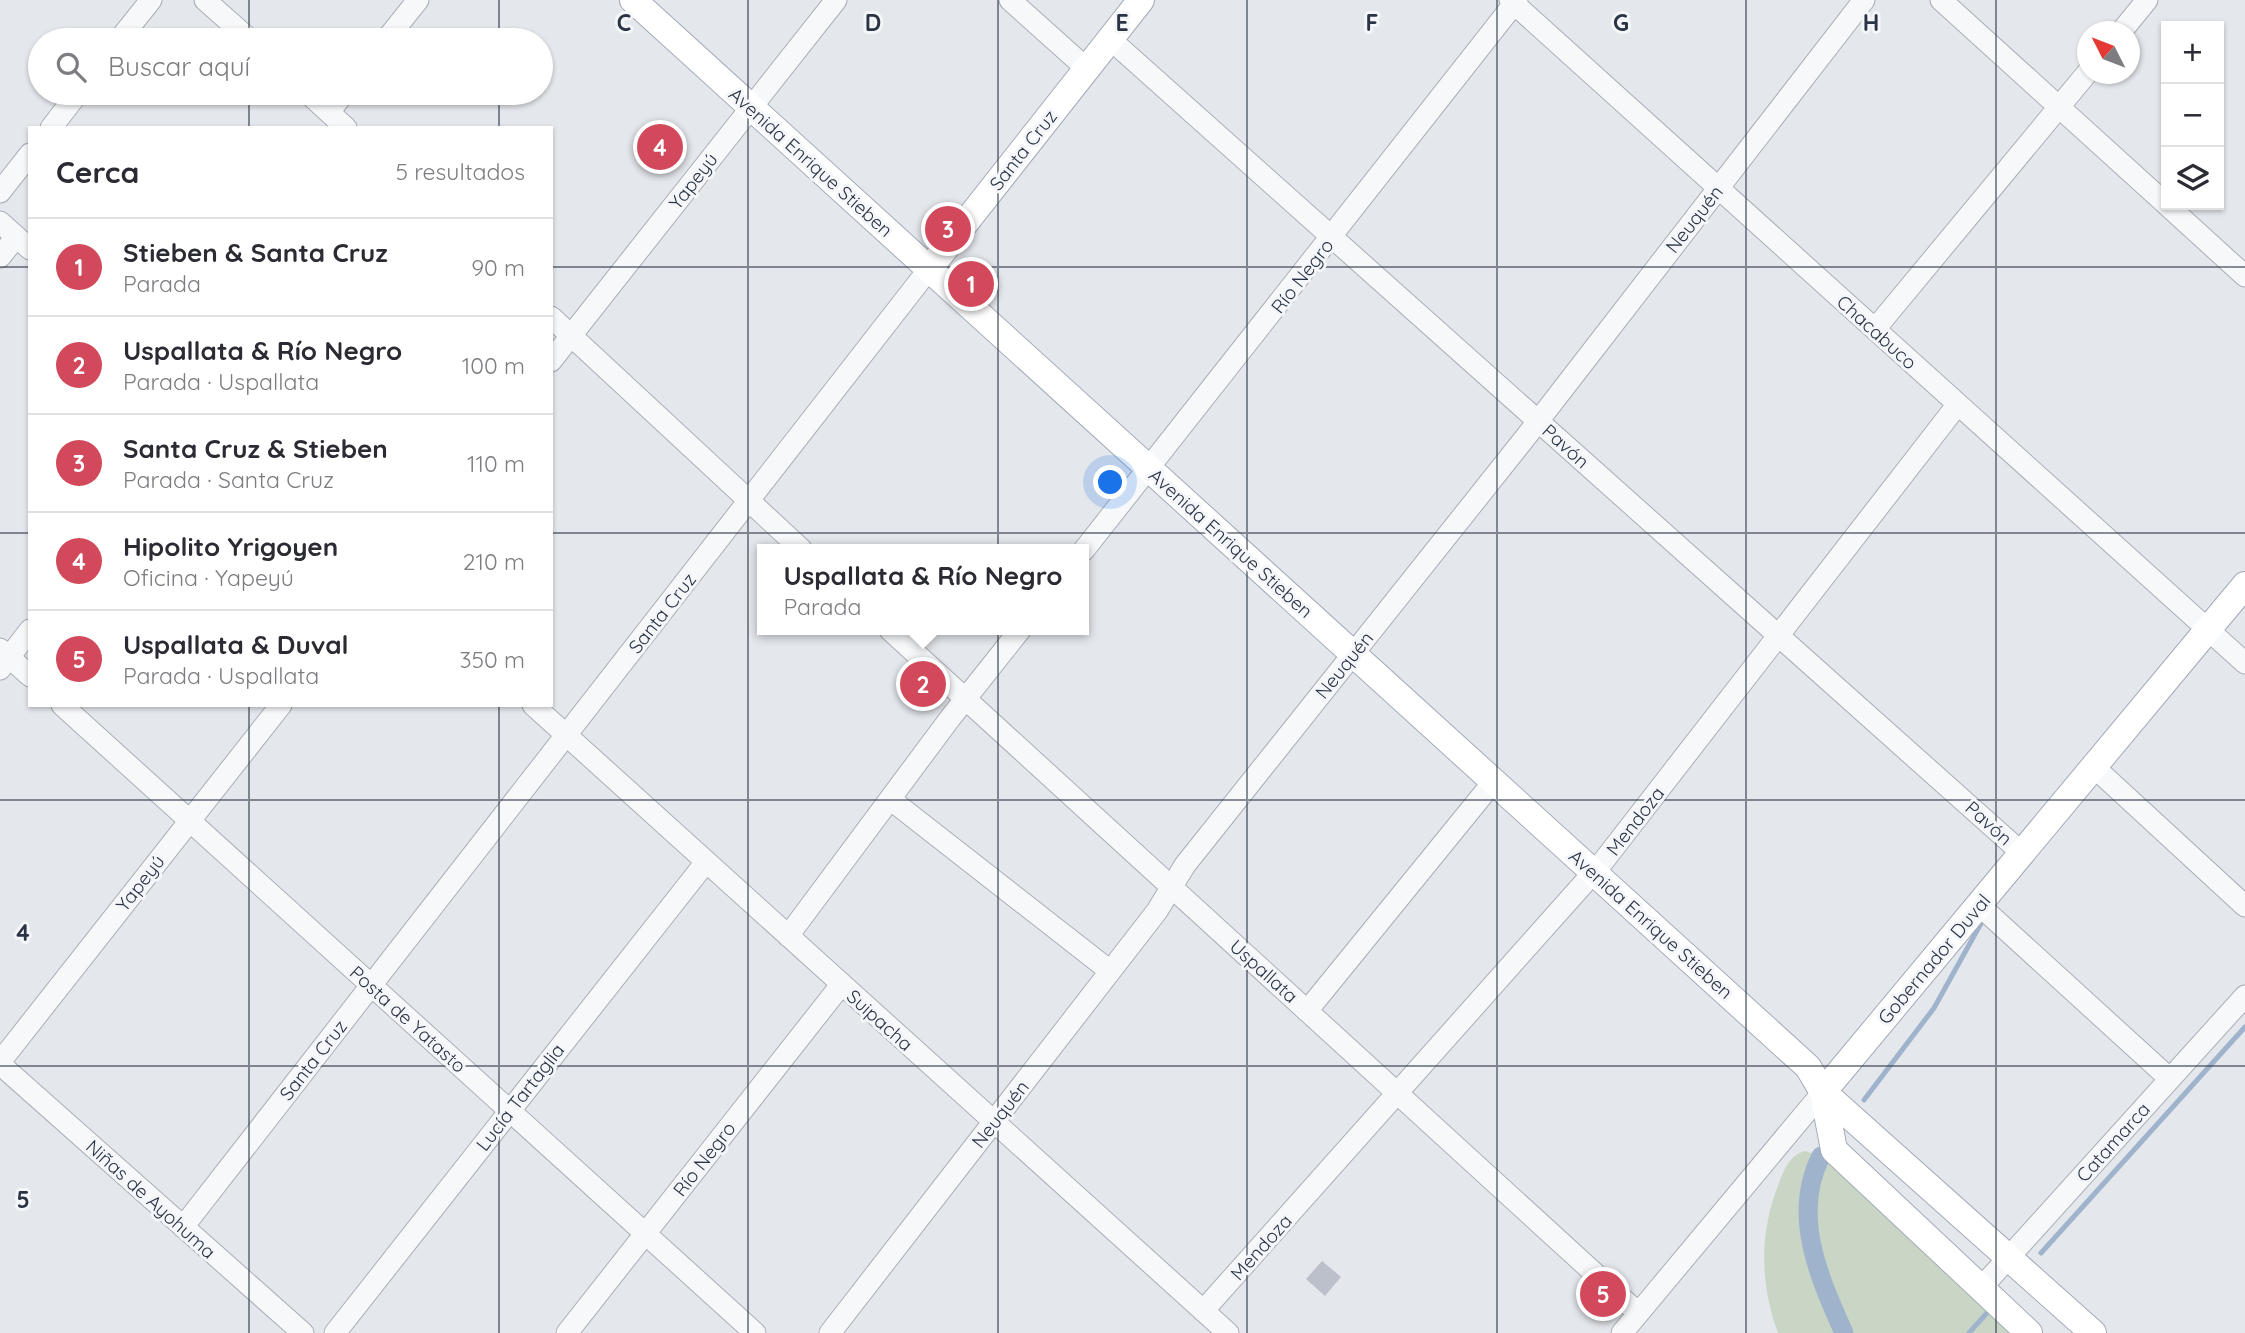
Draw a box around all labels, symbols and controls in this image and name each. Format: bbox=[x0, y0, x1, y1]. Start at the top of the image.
text: C bbox=[617, 8, 631, 37]
text: D bbox=[865, 8, 881, 37]
text: E bbox=[1115, 8, 1129, 37]
text: F bbox=[1366, 8, 1378, 37]
text: G bbox=[1613, 8, 1629, 37]
text: H bbox=[1863, 8, 1879, 37]
north arrow bbox=[2077, 21, 2140, 84]
map controls bbox=[2161, 21, 2224, 210]
button: + bbox=[2161, 21, 2224, 84]
search box bbox=[28, 28, 553, 105]
icon: search bbox=[52, 48, 90, 86]
text: Buscar aquí bbox=[108, 50, 250, 83]
street label: Avenida Enrique Stieben bbox=[724, 82, 898, 242]
button: − bbox=[2161, 84, 2224, 147]
street label: Santa Cruz bbox=[984, 105, 1062, 195]
pin: 4 bbox=[637, 121, 683, 173]
button: layers bbox=[2161, 147, 2224, 210]
street label: Yapeyú bbox=[663, 148, 723, 214]
text: Cerca bbox=[56, 153, 139, 191]
text: 5 resultados bbox=[395, 157, 525, 186]
street label: Neuquén bbox=[1660, 180, 1728, 258]
pin: 3 bbox=[925, 203, 971, 255]
street label: Río Negro bbox=[1265, 234, 1339, 318]
text: Stieben & Santa Cruz bbox=[123, 236, 388, 269]
text: 1 bbox=[75, 253, 83, 282]
text: 90 m bbox=[471, 253, 525, 282]
pin: 1 bbox=[948, 258, 994, 310]
text: Parada bbox=[123, 269, 201, 298]
street label: Chacabuco bbox=[1832, 290, 1922, 374]
text: Uspallata & Río Negro bbox=[123, 334, 402, 367]
text: 2 bbox=[72, 351, 86, 380]
text: 100 m bbox=[462, 351, 525, 380]
text: Parada · Uspallata bbox=[123, 367, 319, 396]
street label: Pavón bbox=[1538, 419, 1594, 473]
text: Santa Cruz & Stieben bbox=[123, 432, 388, 465]
text: 3 bbox=[73, 449, 85, 478]
text: 110 m bbox=[467, 449, 525, 478]
street label: Avenida Enrique Stieben bbox=[1144, 463, 1318, 623]
text: Parada · Santa Cruz bbox=[123, 465, 334, 494]
your location bbox=[1093, 465, 1127, 499]
text: Hipolito Yrigoyen bbox=[123, 530, 338, 563]
popup bbox=[757, 544, 1089, 635]
text: 4 bbox=[72, 547, 86, 576]
text: 210 m bbox=[463, 547, 525, 576]
text: Uspallata & Río Negro bbox=[783, 559, 1063, 592]
text: Oficina · Yapeyú bbox=[123, 563, 294, 592]
street label: Santa Cruz bbox=[623, 568, 701, 658]
text: Parada bbox=[783, 592, 861, 621]
street label: Neuquén bbox=[1310, 627, 1378, 703]
text: Uspallata & Duval bbox=[123, 628, 349, 661]
text: 5 bbox=[72, 645, 86, 674]
text: 350 m bbox=[459, 645, 525, 674]
pin: 2 bbox=[900, 658, 946, 710]
text: Parada · Uspallata bbox=[123, 661, 319, 690]
street label: Mendoza bbox=[1601, 782, 1669, 860]
street label: Pavón bbox=[1961, 796, 2017, 850]
street label: Avenida Enrique Stieben bbox=[1564, 844, 1738, 1004]
street label: Yapeyú bbox=[110, 850, 170, 916]
street label: Gobernador Duval bbox=[1873, 889, 1995, 1029]
text: 4 bbox=[16, 918, 30, 947]
street label: Uspallata bbox=[1225, 934, 1303, 1008]
street label: Posta de Yatasto bbox=[345, 960, 471, 1078]
street label: Suipacha bbox=[842, 984, 918, 1056]
street label: Santa Cruz bbox=[274, 1015, 352, 1105]
street label: Lucía Tartaglia bbox=[471, 1039, 569, 1155]
street label: Neuquén bbox=[966, 1075, 1034, 1153]
street label: Catamarca bbox=[2071, 1097, 2155, 1187]
street label: Río Negro bbox=[667, 1117, 741, 1201]
street label: Niñas de Ayohuma bbox=[81, 1134, 221, 1264]
text: 5 bbox=[16, 1185, 30, 1214]
street label: Mendoza bbox=[1225, 1209, 1297, 1285]
pin: 5 bbox=[1580, 1268, 1626, 1320]

